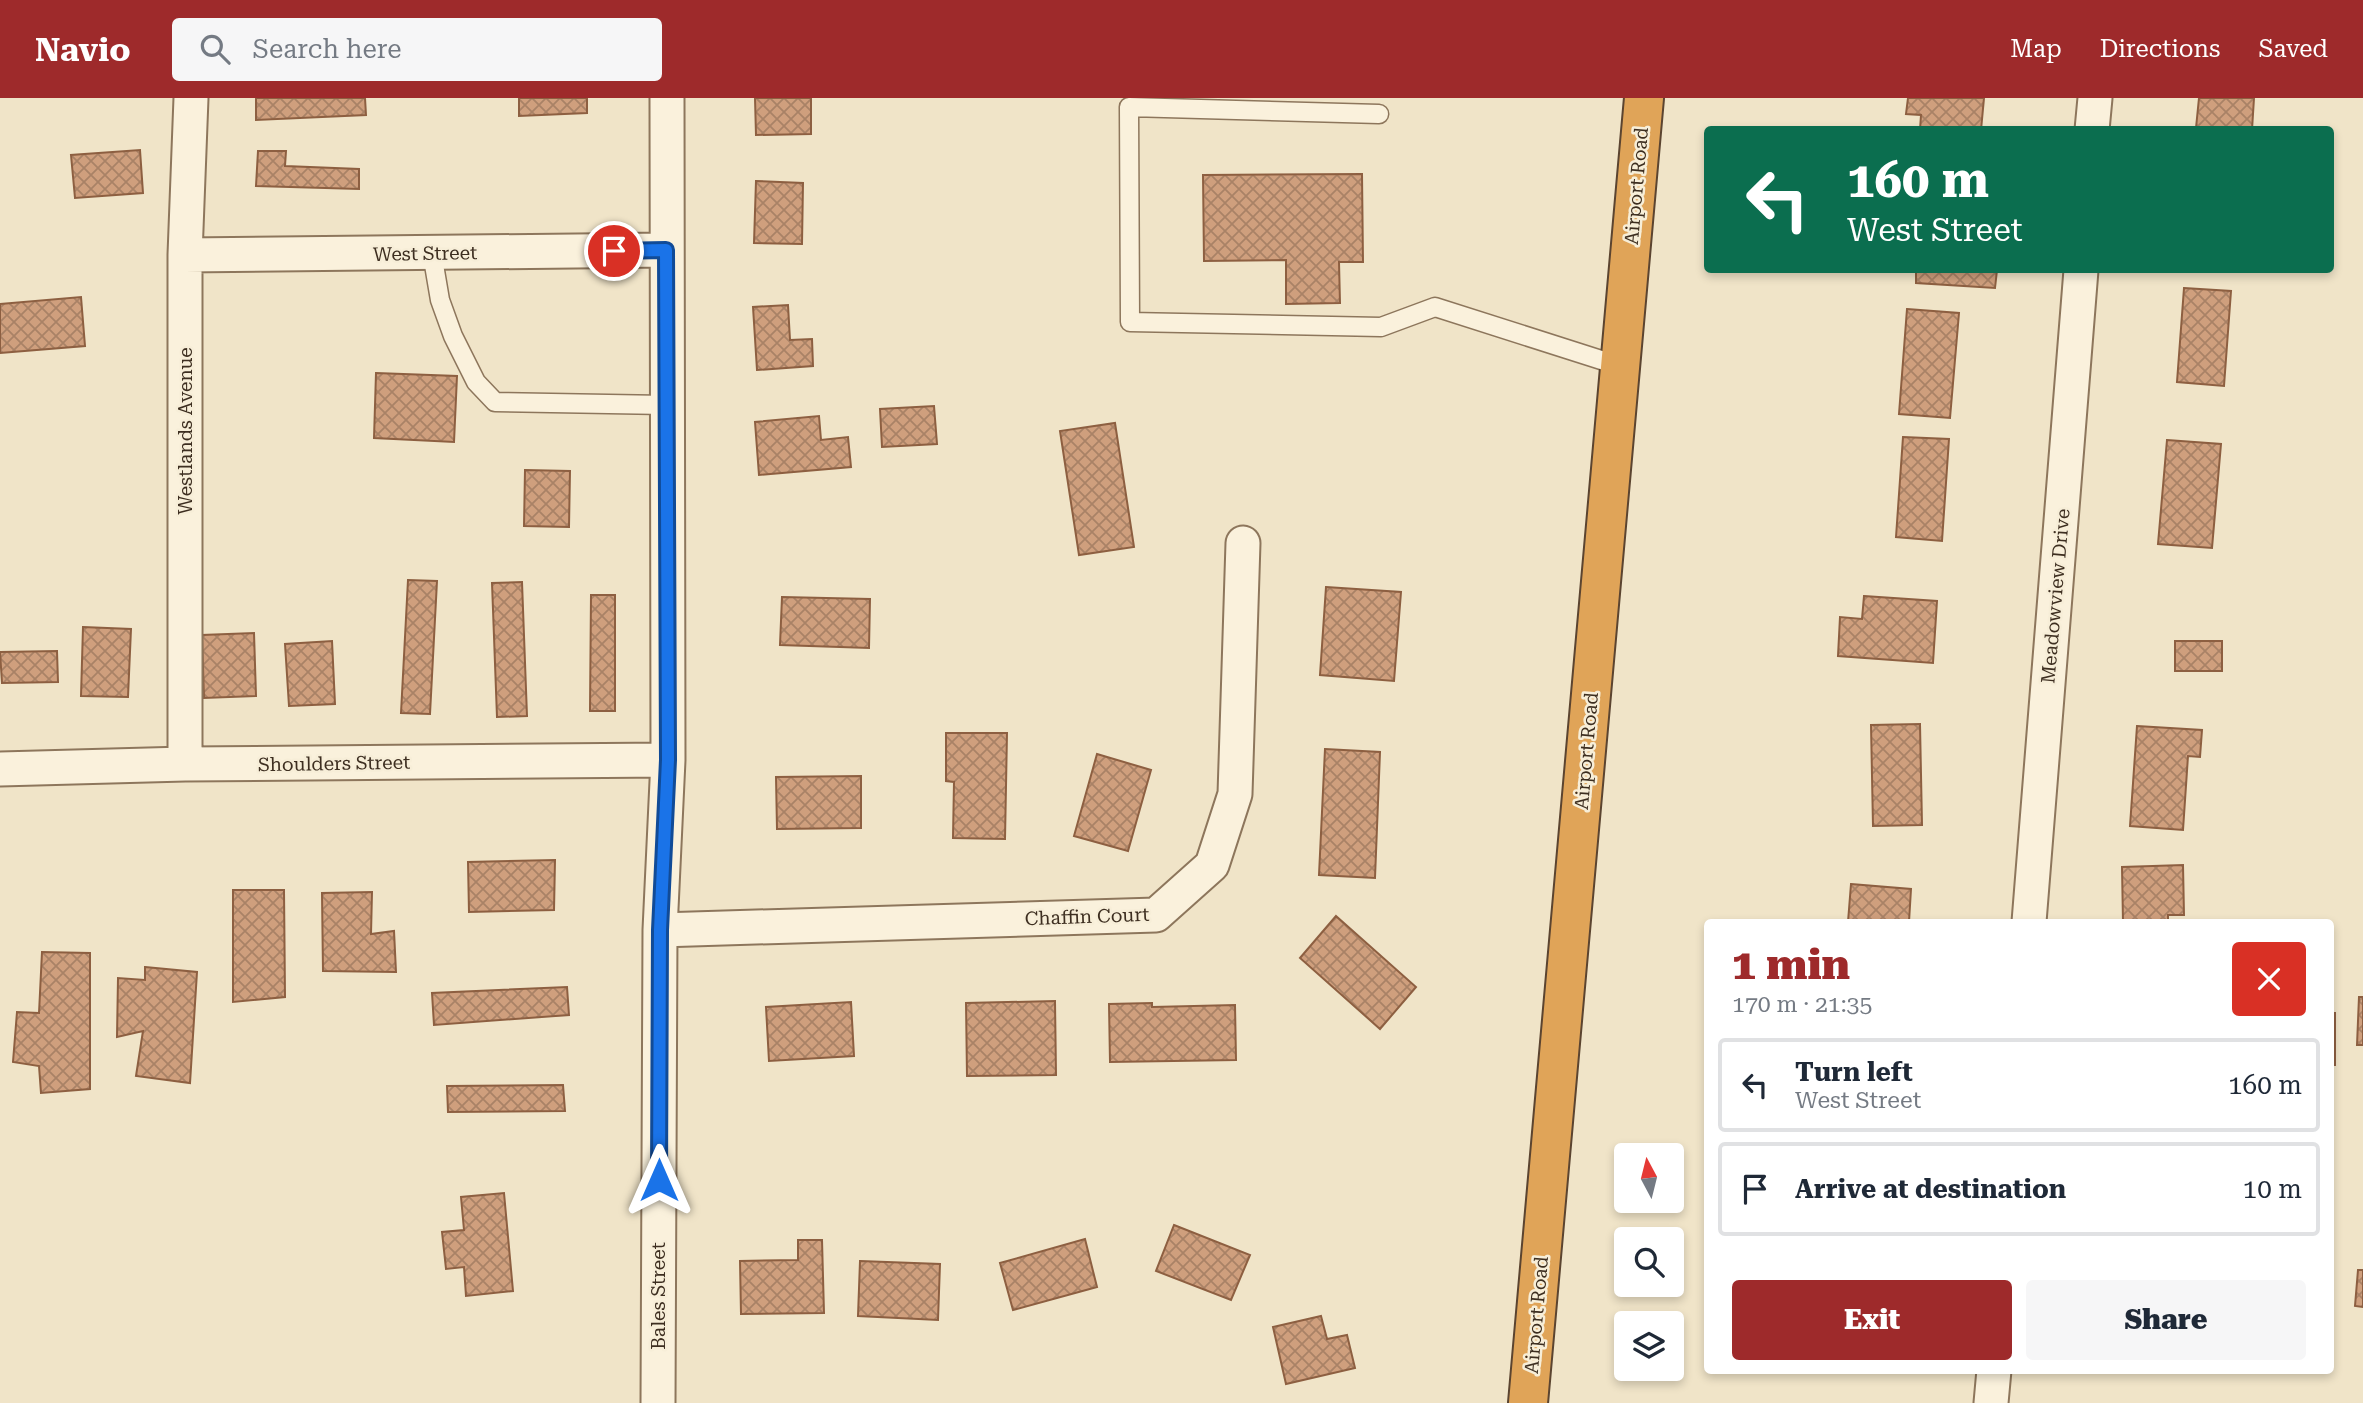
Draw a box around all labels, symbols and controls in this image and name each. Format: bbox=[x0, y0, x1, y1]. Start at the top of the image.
search box bbox=[172, 18, 662, 81]
text: Navio bbox=[35, 30, 130, 69]
icon: search bbox=[196, 30, 234, 68]
text: Search here bbox=[252, 34, 401, 64]
text: Map bbox=[2010, 35, 2062, 63]
text: Directions bbox=[2100, 35, 2220, 63]
text: Saved bbox=[2258, 35, 2328, 63]
street label: Airport Road bbox=[1620, 126, 1653, 246]
text: 160 m bbox=[1847, 152, 1989, 209]
icon: left bbox=[1732, 154, 1823, 245]
text: West Street bbox=[1847, 211, 2023, 249]
pin bbox=[584, 221, 644, 281]
icon: arrive bbox=[595, 232, 633, 270]
street label: West Street bbox=[373, 241, 477, 266]
street label: Westlands Avenue bbox=[174, 347, 197, 515]
street label: Meadowview Drive bbox=[2036, 508, 2075, 684]
street label: Airport Road bbox=[1570, 691, 1603, 811]
street label: Shoulders Street bbox=[258, 751, 410, 776]
street label: Chaffin Court bbox=[1024, 903, 1150, 930]
text: 1 min bbox=[1732, 940, 1850, 989]
button: close bbox=[2232, 942, 2306, 1016]
text: 170 m · 21:35 bbox=[1732, 991, 1872, 1018]
text: Turn left bbox=[1795, 1057, 1913, 1087]
icon: left bbox=[1736, 1066, 1774, 1104]
text: 160 m bbox=[2228, 1070, 2302, 1100]
text: West Street bbox=[1795, 1087, 1921, 1114]
position arrow bbox=[622, 1143, 696, 1217]
north arrow bbox=[1614, 1143, 1684, 1213]
map controls bbox=[1614, 1143, 1684, 1381]
icon: arrive bbox=[1736, 1170, 1774, 1208]
text: Arrive at destination bbox=[1795, 1174, 2066, 1204]
text: 10 m bbox=[2243, 1174, 2302, 1204]
button: search bbox=[1614, 1227, 1684, 1297]
street label: Bales Street bbox=[647, 1242, 670, 1350]
street label: Airport Road bbox=[1520, 1255, 1553, 1375]
button: Exit bbox=[1732, 1280, 2012, 1360]
button: Share bbox=[2026, 1280, 2306, 1360]
button: layers bbox=[1614, 1311, 1684, 1381]

